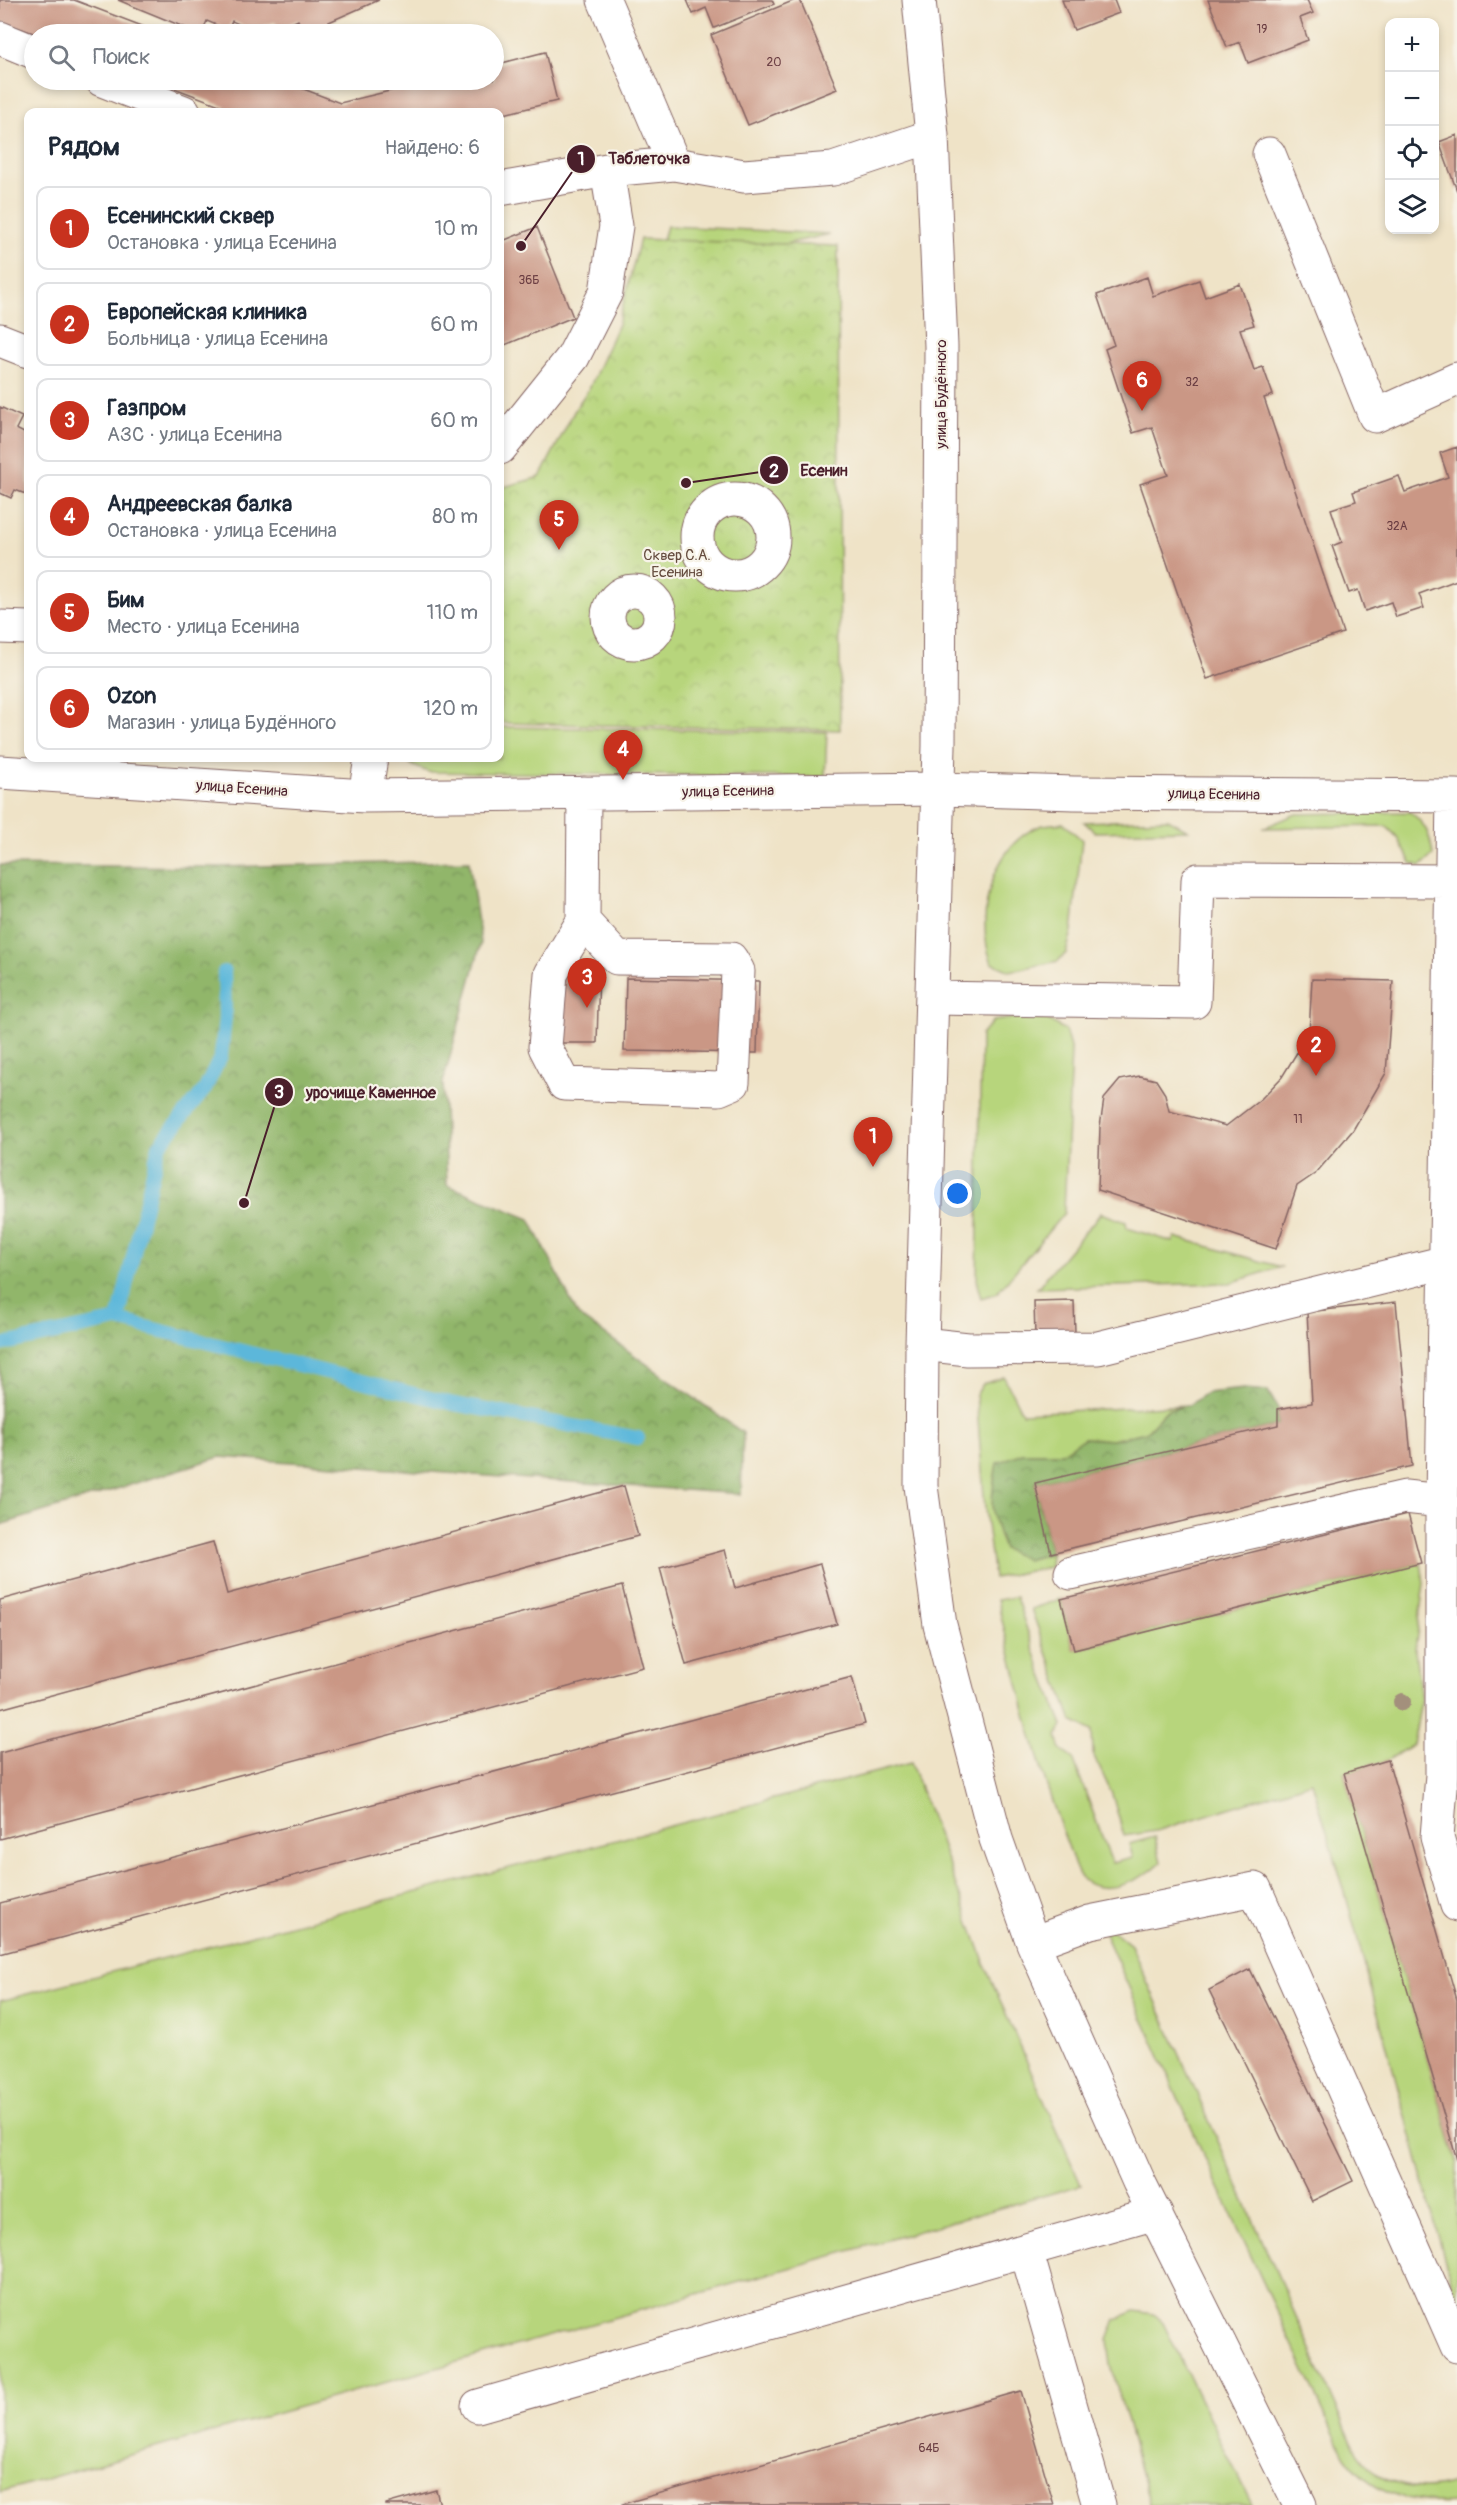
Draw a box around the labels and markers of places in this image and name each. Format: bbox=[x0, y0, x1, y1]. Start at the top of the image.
callout: Таблеточка bbox=[566, 142, 701, 176]
pin: 6 bbox=[1122, 362, 1162, 411]
callout: Есенин bbox=[759, 453, 860, 487]
pin: 5 bbox=[540, 500, 578, 550]
pin: 4 bbox=[604, 730, 642, 780]
pin: 3 bbox=[568, 958, 606, 1008]
pin: 2 bbox=[1296, 1026, 1336, 1076]
callout: урочище Каменное bbox=[264, 1075, 448, 1109]
pin: 1 bbox=[854, 1118, 892, 1167]

